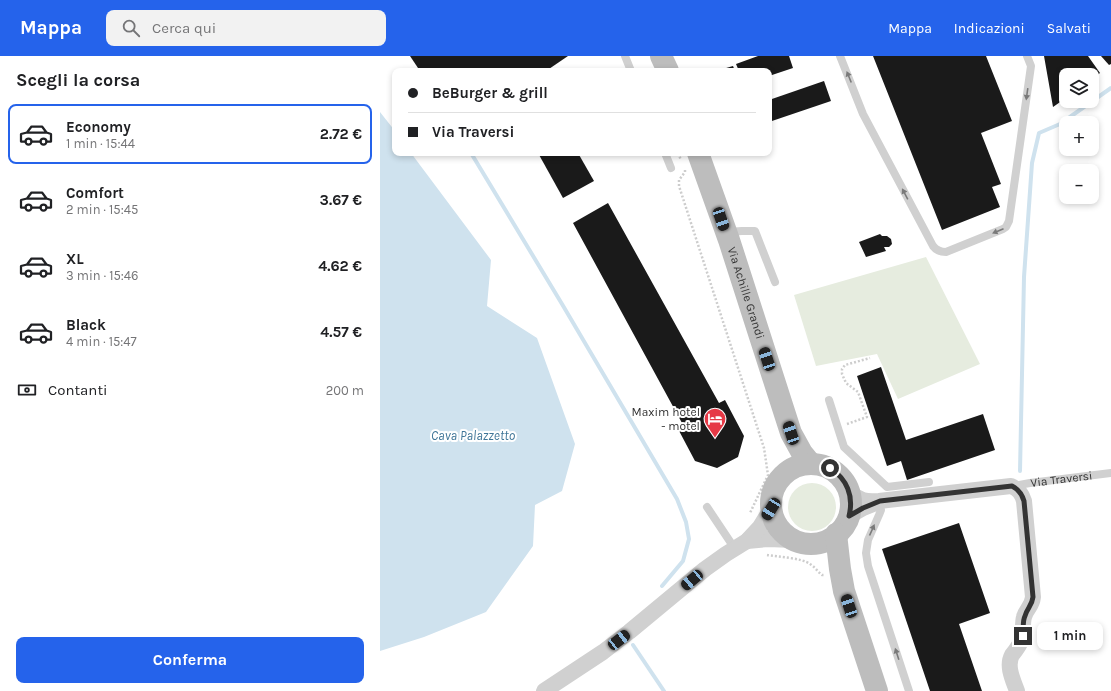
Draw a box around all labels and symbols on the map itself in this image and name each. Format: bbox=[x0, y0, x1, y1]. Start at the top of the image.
one-way arrow bbox=[845, 71, 851, 83]
one-way arrow bbox=[1024, 88, 1030, 100]
one-way arrow bbox=[902, 188, 909, 200]
car bbox=[711, 206, 731, 232]
one-way arrow bbox=[992, 227, 1004, 234]
street label: Via Achille Grandi bbox=[725, 245, 767, 341]
car bbox=[758, 346, 776, 372]
place label: Maxim hotel - motel bbox=[632, 405, 700, 433]
hotel icon: Maxim hotel - motel bbox=[702, 406, 728, 439]
car bbox=[782, 420, 800, 446]
water label: Cava Palazzetto bbox=[431, 428, 516, 443]
route start bbox=[821, 459, 839, 477]
street label: Via Traversi bbox=[1030, 468, 1093, 490]
car bbox=[760, 496, 782, 522]
one-way arrow bbox=[869, 524, 875, 535]
car bbox=[679, 568, 705, 592]
car bbox=[840, 593, 858, 619]
callout: 1 min bbox=[1037, 622, 1103, 650]
route end bbox=[1014, 627, 1032, 645]
car bbox=[606, 628, 632, 652]
one-way arrow bbox=[894, 648, 900, 660]

